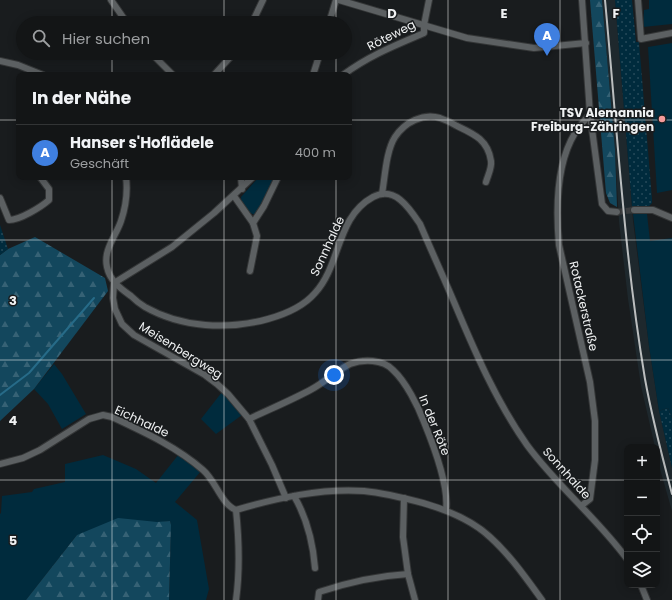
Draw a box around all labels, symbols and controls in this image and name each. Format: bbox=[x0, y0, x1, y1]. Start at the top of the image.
text: D bbox=[387, 4, 397, 23]
text: E bbox=[500, 4, 508, 23]
text: F bbox=[612, 4, 620, 23]
search box bbox=[16, 16, 352, 60]
street label: Röteweg bbox=[364, 16, 418, 54]
pin: A bbox=[534, 23, 560, 56]
icon: search bbox=[30, 27, 52, 49]
text: Hier suchen bbox=[62, 28, 150, 49]
text: In der Nähe bbox=[32, 86, 131, 110]
place label: TSV Alemannia Freiburg-Zähringen bbox=[531, 104, 654, 135]
marker: TSV Alemannia Freiburg-Zähringen bbox=[657, 114, 667, 124]
text: Hanser s'Hoflädele bbox=[70, 132, 214, 153]
text: A bbox=[40, 143, 50, 162]
text: 400 m bbox=[295, 143, 336, 162]
text: Geschäft bbox=[70, 154, 129, 173]
street label: Sonnhalde bbox=[306, 213, 348, 279]
street label: Rotackerstraße bbox=[565, 259, 603, 353]
text: 3 bbox=[9, 291, 17, 310]
street label: Meisenbergweg bbox=[136, 317, 226, 383]
your location bbox=[324, 365, 344, 385]
street label: In der Röte bbox=[415, 392, 455, 458]
street label: Eichhalde bbox=[112, 401, 172, 441]
text: 4 bbox=[9, 411, 18, 430]
street label: Sonnhalde bbox=[539, 443, 595, 503]
map controls bbox=[624, 444, 660, 588]
button: + bbox=[624, 444, 660, 480]
button: − bbox=[624, 480, 660, 516]
button: locate bbox=[624, 516, 660, 552]
text: 5 bbox=[9, 531, 17, 550]
button: layers bbox=[624, 552, 660, 588]

